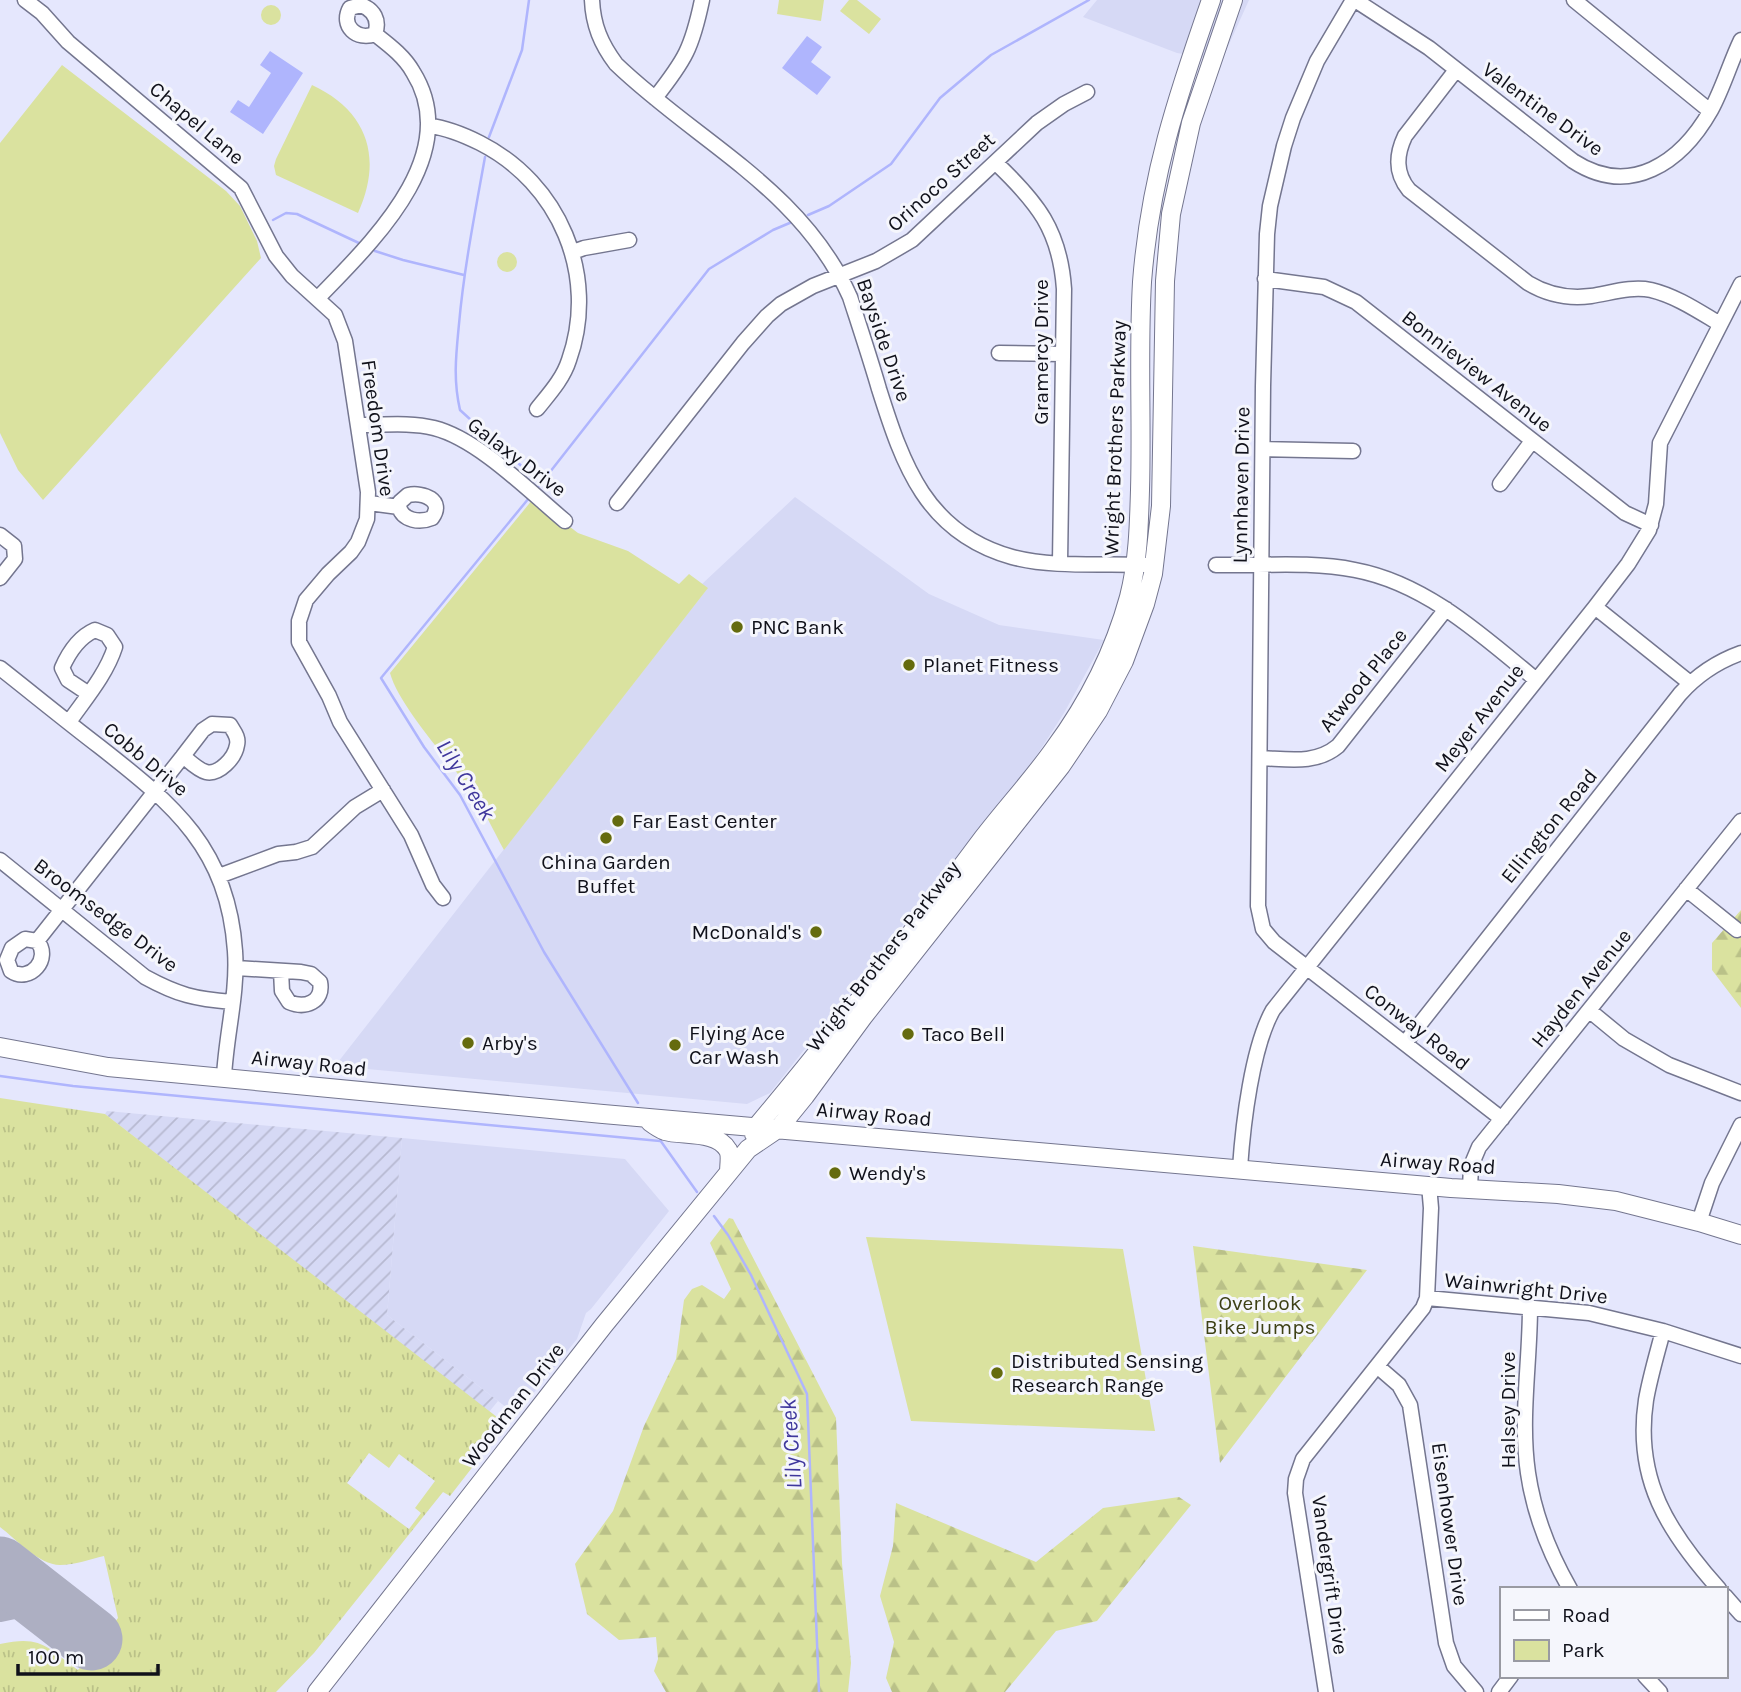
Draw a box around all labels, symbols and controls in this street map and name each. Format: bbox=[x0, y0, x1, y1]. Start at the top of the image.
street label: Valentine Drive bbox=[1478, 57, 1608, 161]
street label: Chapel Lane bbox=[145, 77, 249, 169]
street label: Orinoco Street bbox=[882, 127, 1000, 237]
street label: Bayside Drive bbox=[852, 275, 916, 405]
street label: Gramercy Drive bbox=[1029, 279, 1053, 425]
street label: Bonnieview Avenue bbox=[1397, 305, 1557, 437]
street label: Wright Brothers Parkway bbox=[1099, 320, 1131, 556]
street label: Freedom Drive bbox=[357, 358, 399, 498]
street label: Lynnhaven Drive bbox=[1228, 406, 1254, 564]
street label: Galaxy Drive bbox=[463, 412, 571, 502]
place label: PNC Bank bbox=[751, 615, 844, 639]
marker: PNC Bank bbox=[729, 619, 745, 635]
street label: Atwood Place bbox=[1314, 623, 1412, 737]
place label: Planet Fitness bbox=[923, 653, 1059, 677]
marker: Planet Fitness bbox=[901, 657, 917, 673]
street label: Meyer Avenue bbox=[1429, 659, 1529, 777]
street label: Cobb Drive bbox=[99, 717, 193, 801]
water label: Lily Creek bbox=[431, 735, 502, 826]
street label: Ellington Road bbox=[1496, 764, 1602, 888]
place label: Far East Center bbox=[632, 809, 777, 833]
marker: Far East Center bbox=[610, 813, 626, 829]
marker: China Garden Buffet bbox=[598, 830, 614, 846]
place label: China Garden Buffet bbox=[541, 850, 671, 898]
street label: Broomsedge Drive bbox=[29, 853, 183, 977]
street label: Wright Brothers Parkway bbox=[801, 856, 965, 1056]
place label: McDonald's bbox=[692, 920, 802, 944]
marker: McDonald's bbox=[808, 924, 824, 940]
street label: Hayden Avenue bbox=[1526, 924, 1636, 1052]
street label: Conway Road bbox=[1360, 978, 1474, 1076]
place label: Flying Ace Car Wash bbox=[689, 1021, 785, 1069]
place label: Taco Bell bbox=[922, 1022, 1005, 1046]
marker: Taco Bell bbox=[900, 1026, 916, 1042]
place label: Arby's bbox=[482, 1031, 538, 1055]
marker: Arby's bbox=[460, 1035, 476, 1051]
marker: Flying Ace Car Wash bbox=[667, 1037, 683, 1053]
street label: Airway Road bbox=[250, 1045, 368, 1081]
street label: Airway Road bbox=[815, 1097, 933, 1131]
street label: Airway Road bbox=[1379, 1147, 1497, 1179]
place label: Wendy's bbox=[849, 1161, 927, 1185]
marker: Wendy's bbox=[827, 1165, 843, 1181]
street label: Wainwright Drive bbox=[1443, 1267, 1609, 1309]
park label: Overlook Bike Jumps bbox=[1204, 1291, 1316, 1339]
street label: Woodman Drive bbox=[457, 1338, 569, 1472]
place label: Distributed Sensing Research Range bbox=[1011, 1349, 1203, 1397]
street label: Halsey Drive bbox=[1496, 1351, 1520, 1469]
marker: Distributed Sensing Research Range bbox=[989, 1365, 1005, 1381]
water label: Lily Creek bbox=[774, 1398, 808, 1490]
street label: Eisenhower Drive bbox=[1427, 1441, 1473, 1607]
street label: Vandergrift Drive bbox=[1307, 1494, 1353, 1656]
legend bbox=[1500, 1587, 1727, 1678]
text: Road bbox=[1562, 1603, 1610, 1627]
scale bar bbox=[18, 1632, 158, 1676]
text: Park bbox=[1562, 1638, 1605, 1662]
text: 100 m bbox=[28, 1645, 85, 1669]

